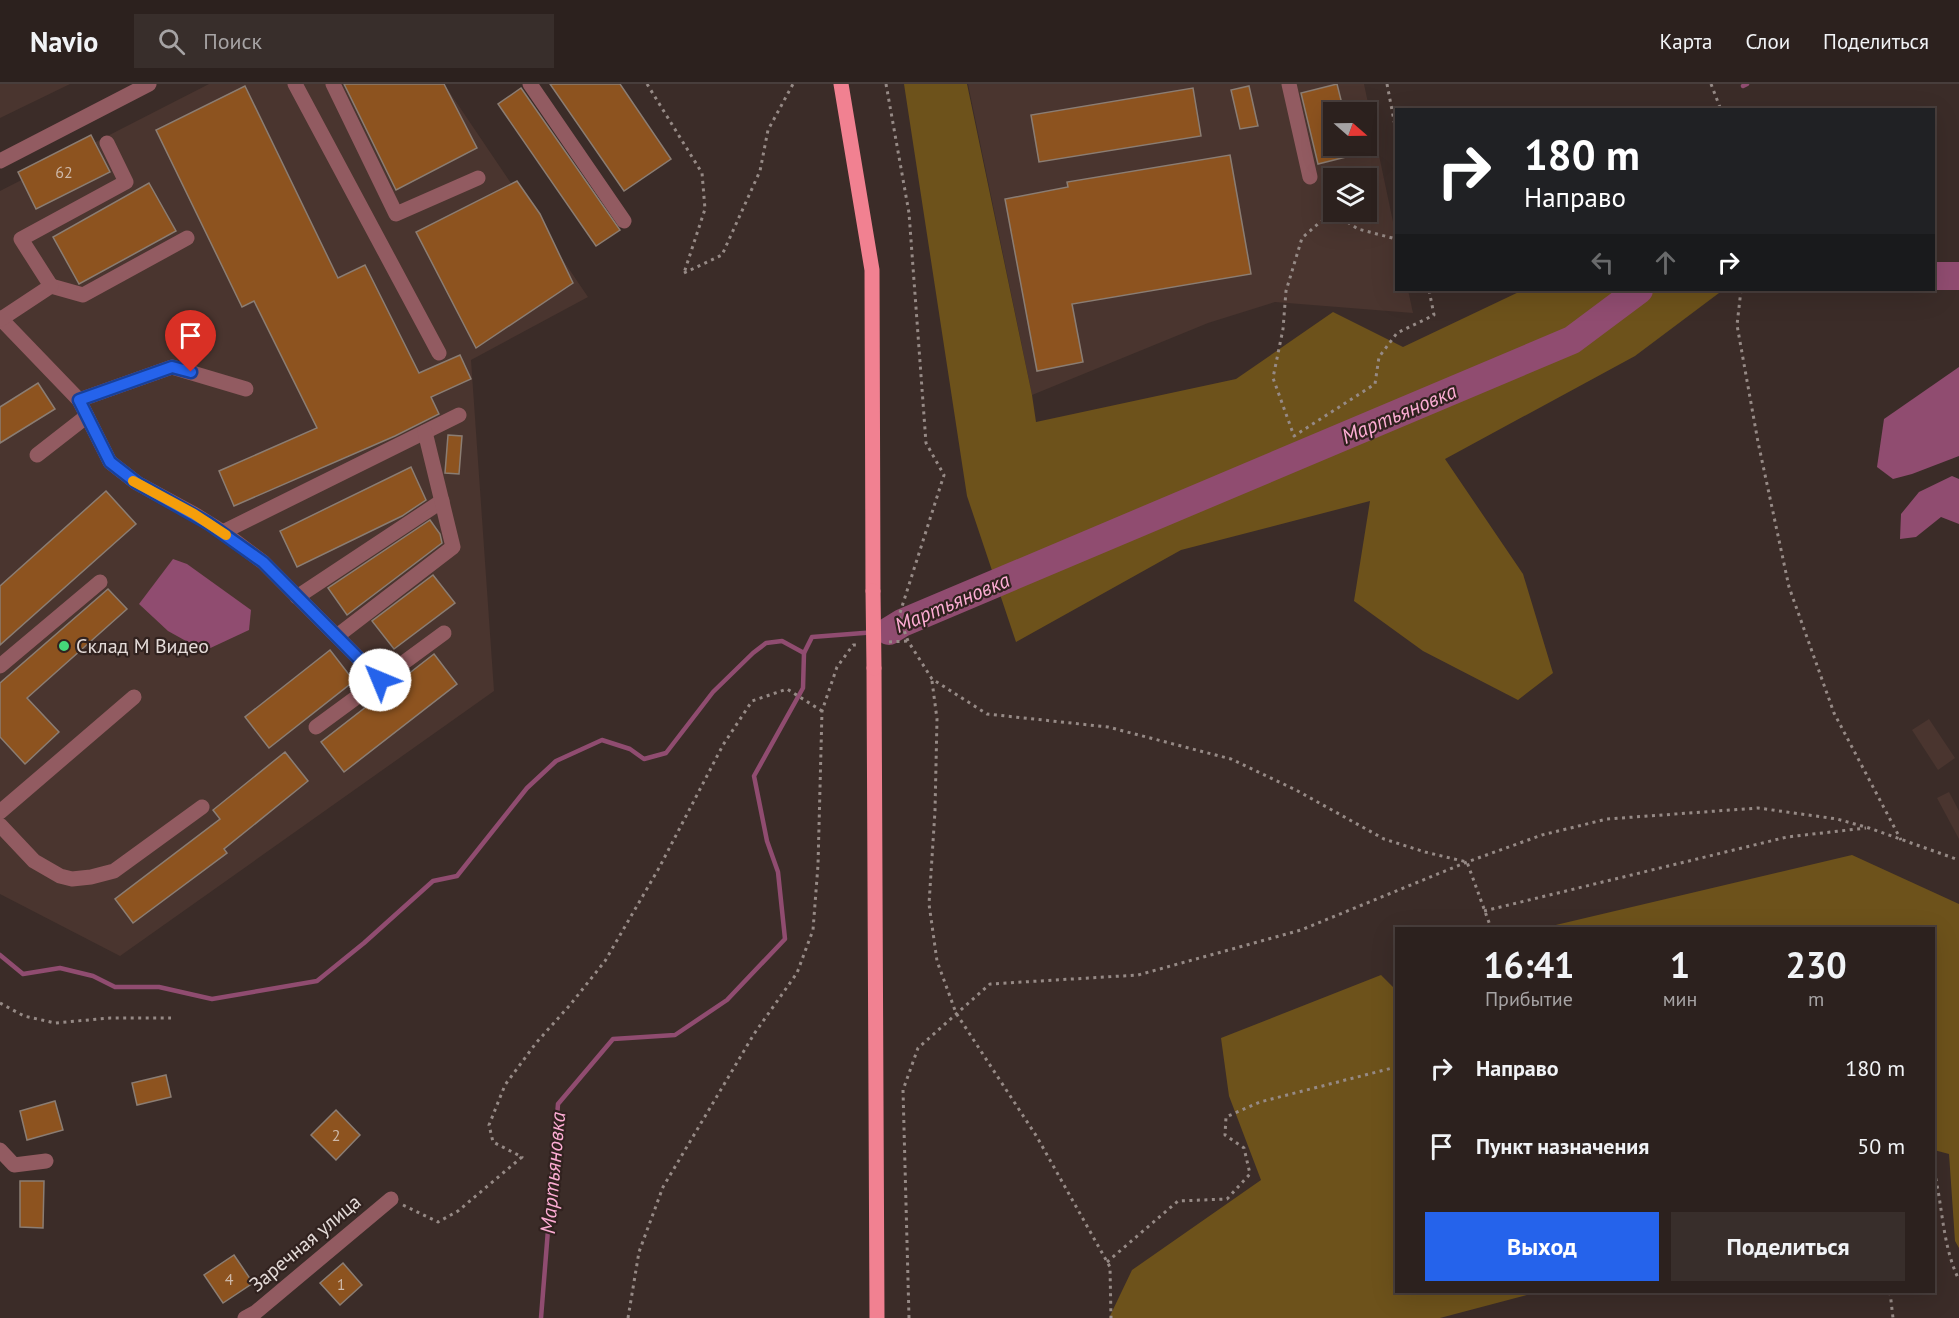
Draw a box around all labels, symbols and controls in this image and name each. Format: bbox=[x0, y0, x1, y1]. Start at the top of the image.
search box bbox=[134, 14, 554, 68]
text: Navio bbox=[30, 23, 98, 60]
icon: search bbox=[155, 25, 188, 58]
text: Поиск bbox=[203, 27, 262, 55]
text: Карта bbox=[1659, 28, 1712, 55]
text: Слои bbox=[1745, 28, 1790, 55]
text: Поделиться bbox=[1823, 28, 1929, 55]
north arrow bbox=[1323, 102, 1377, 156]
map controls bbox=[1323, 102, 1377, 222]
text: 180 m bbox=[1524, 127, 1640, 182]
icon: right bbox=[1425, 132, 1503, 210]
house number: 62 bbox=[55, 162, 73, 182]
button: layers bbox=[1323, 168, 1377, 222]
text: Направо bbox=[1524, 180, 1626, 214]
icon: left bbox=[1586, 246, 1619, 279]
icon: ahead bbox=[1649, 246, 1682, 279]
icon: right bbox=[1712, 246, 1745, 279]
pin bbox=[165, 310, 216, 372]
icon: arrive bbox=[174, 319, 207, 352]
water label: Мартьяновка bbox=[1337, 377, 1461, 450]
water label: Мартьяновка bbox=[890, 566, 1014, 639]
place label: Склад М Видео bbox=[76, 633, 209, 659]
marker: Склад М Видео bbox=[57, 639, 71, 653]
position arrow bbox=[348, 648, 412, 712]
text: 16:41 bbox=[1483, 941, 1575, 988]
text: 1 bbox=[1670, 941, 1690, 988]
text: 230 bbox=[1786, 941, 1847, 988]
text: Прибытие bbox=[1485, 986, 1573, 1012]
text: мин bbox=[1663, 986, 1697, 1012]
text: m bbox=[1808, 986, 1824, 1012]
icon: right bbox=[1425, 1052, 1458, 1085]
text: Направо bbox=[1476, 1054, 1559, 1082]
text: 180 m bbox=[1845, 1054, 1905, 1082]
water label: Мартьяновка bbox=[534, 1110, 571, 1235]
house number: 2 bbox=[332, 1125, 340, 1145]
icon: arrive bbox=[1425, 1130, 1458, 1163]
text: Пункт назначения bbox=[1476, 1132, 1649, 1160]
text: 50 m bbox=[1857, 1132, 1905, 1160]
street label: Заречная улица bbox=[244, 1189, 366, 1297]
button: Выход bbox=[1425, 1212, 1659, 1281]
button: Поделиться bbox=[1671, 1212, 1905, 1281]
house number: 4 bbox=[225, 1269, 234, 1289]
house number: 1 bbox=[337, 1274, 345, 1294]

